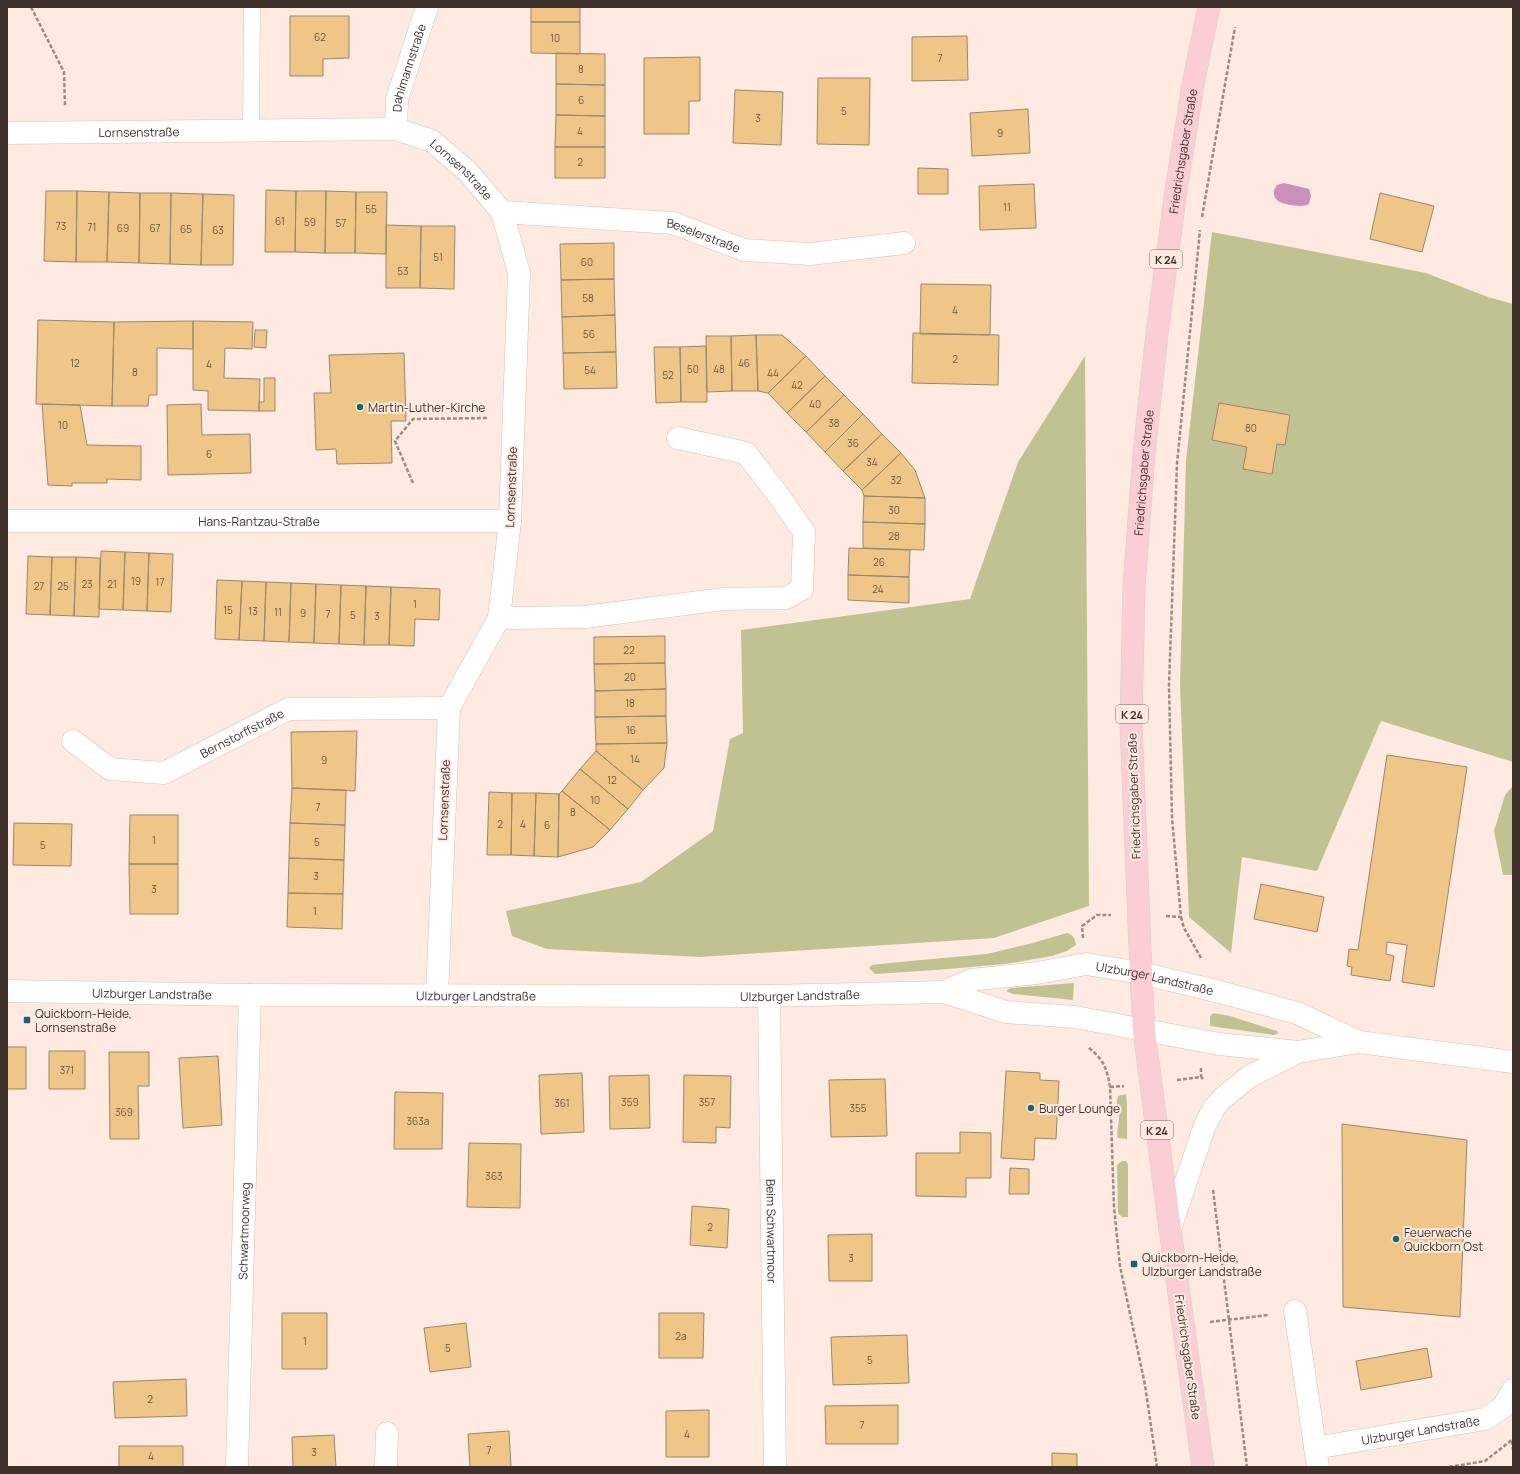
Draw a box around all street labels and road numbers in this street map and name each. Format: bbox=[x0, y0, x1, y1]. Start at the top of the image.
street label: Dahlmannstraße bbox=[388, 21, 430, 112]
street label: Friedrichsgaber Straße bbox=[1164, 87, 1201, 215]
street label: Lornsenstraße bbox=[98, 123, 180, 141]
street label: Lornsenstraße bbox=[427, 135, 497, 203]
street label: Beselerstraße bbox=[666, 214, 743, 256]
road number: K 24 bbox=[1150, 250, 1182, 268]
street label: Friedrichsgaber Straße bbox=[1129, 409, 1157, 536]
street label: Lornsenstraße bbox=[501, 446, 521, 528]
street label: Hans-Rantzau-Straße bbox=[198, 513, 320, 530]
street label: Bernstorffstraße bbox=[197, 704, 287, 762]
road number: K 24 bbox=[1116, 705, 1148, 723]
street label: Friedrichsgaber Straße bbox=[1123, 733, 1145, 859]
street label: Lornsenstraße bbox=[434, 759, 454, 841]
street label: Ulzburger Landstraße bbox=[1095, 957, 1215, 999]
street label: Ulzburger Landstraße bbox=[92, 984, 212, 1003]
street label: Ulzburger Landstraße bbox=[740, 985, 860, 1005]
street label: Ulzburger Landstraße bbox=[416, 987, 536, 1004]
road number: K 24 bbox=[1141, 1121, 1173, 1139]
street label: Beim Schwartmoor bbox=[763, 1179, 781, 1284]
street label: Schwartmoorweg bbox=[234, 1182, 253, 1280]
street label: Friedrichsgaber Straße bbox=[1171, 1293, 1205, 1421]
street label: Ulzburger Landstraße bbox=[1360, 1412, 1481, 1448]

